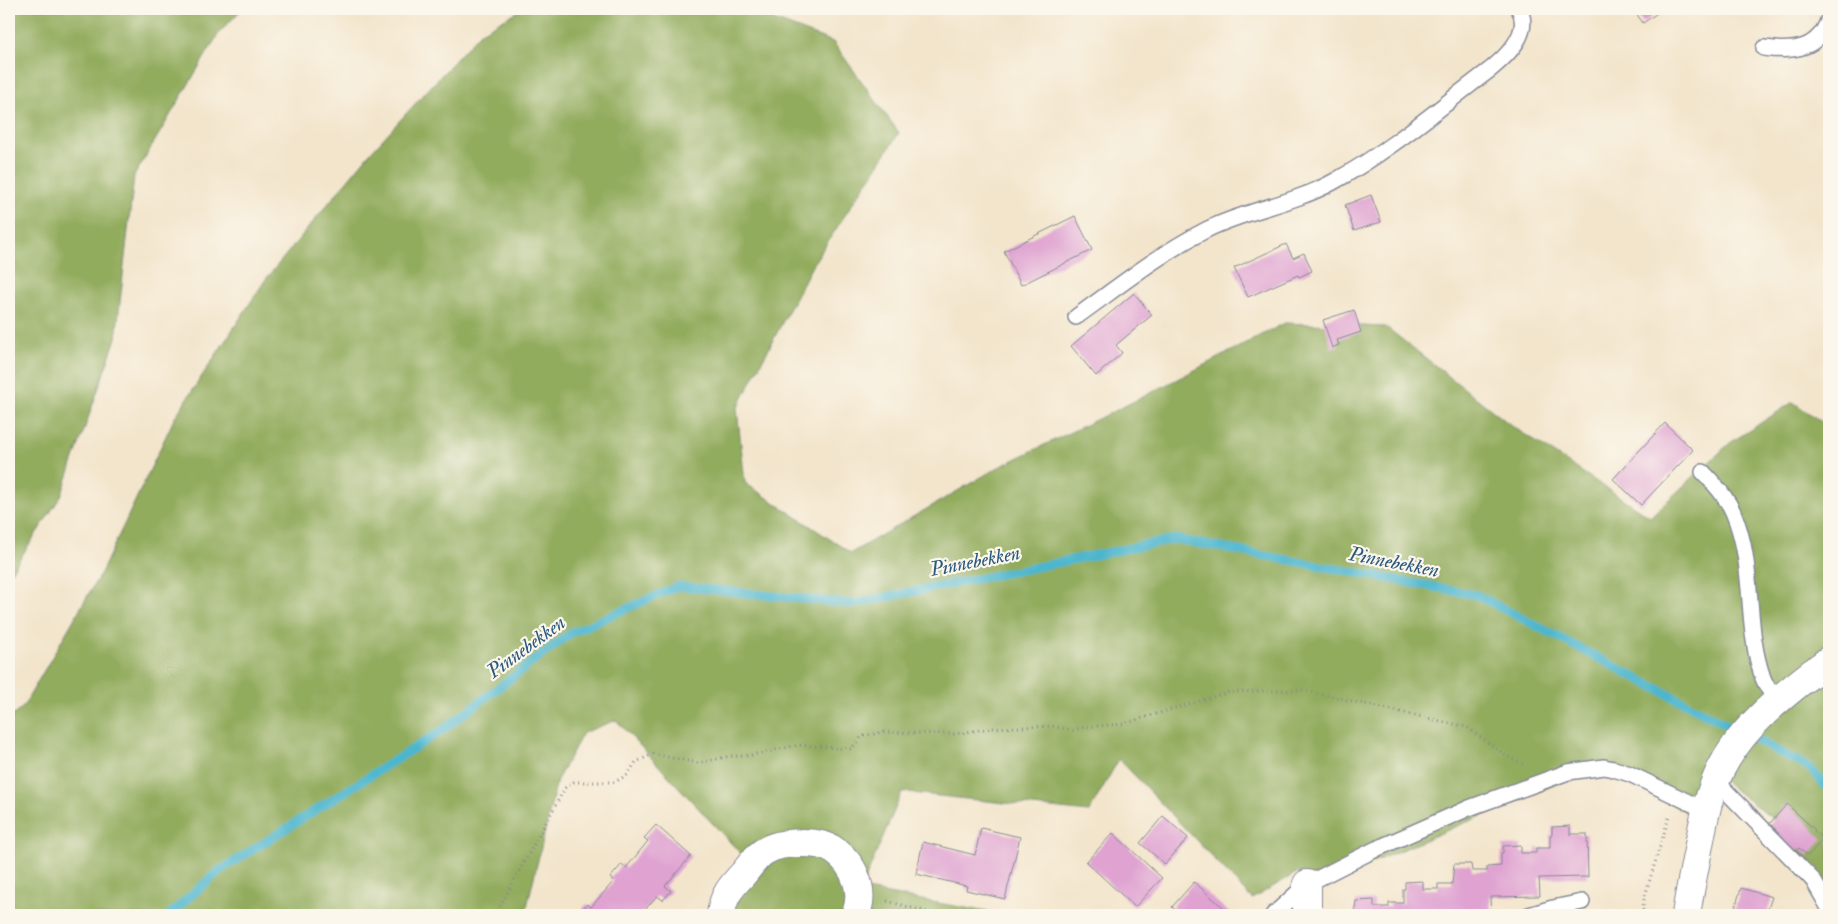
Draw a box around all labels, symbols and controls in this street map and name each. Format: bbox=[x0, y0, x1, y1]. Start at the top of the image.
water label: Pinnebekken bbox=[927, 540, 1022, 582]
water label: Pinnebekken bbox=[1346, 541, 1441, 583]
water label: Pinnebekken bbox=[481, 610, 570, 684]

